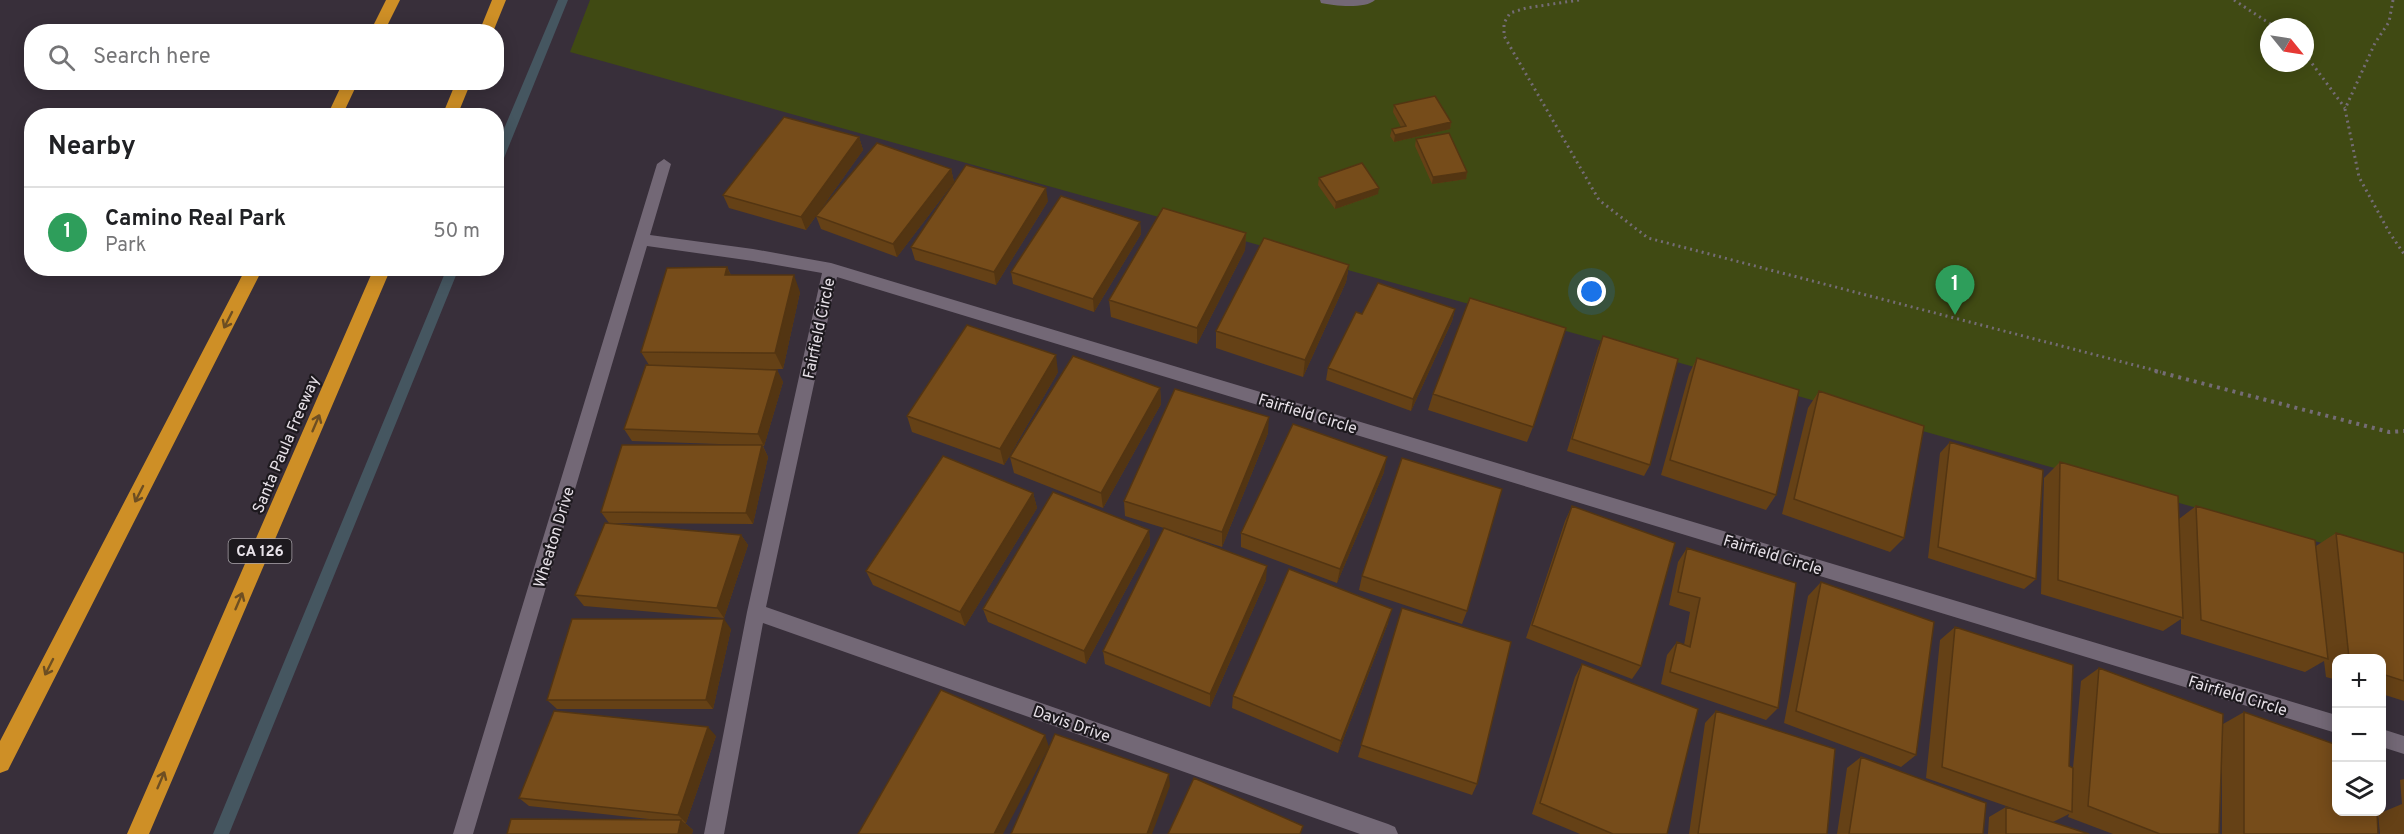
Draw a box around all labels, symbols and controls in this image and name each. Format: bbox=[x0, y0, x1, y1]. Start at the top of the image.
north arrow bbox=[2260, 18, 2314, 72]
search box bbox=[24, 24, 504, 90]
icon: search bbox=[45, 41, 78, 74]
text: Search here bbox=[93, 44, 211, 71]
text: Nearby bbox=[48, 131, 136, 164]
text: Camino Real Park bbox=[105, 206, 286, 233]
text: 1 bbox=[64, 219, 72, 245]
text: 50 m bbox=[433, 219, 480, 245]
text: Park bbox=[105, 233, 146, 259]
pin: 1 bbox=[1936, 266, 1974, 315]
street label: Fairfield Circle bbox=[800, 276, 840, 381]
your location bbox=[1577, 277, 1606, 306]
one-way arrow bbox=[222, 311, 233, 329]
street label: Santa Paula Freeway bbox=[249, 373, 325, 517]
street label: Fairfield Circle bbox=[1255, 390, 1359, 439]
one-way arrow bbox=[311, 414, 322, 432]
one-way arrow bbox=[132, 484, 144, 502]
street label: Wheaton Drive bbox=[530, 485, 580, 591]
street label: Fairfield Circle bbox=[1720, 531, 1824, 580]
road number: CA 126 bbox=[228, 539, 292, 563]
one-way arrow bbox=[233, 593, 245, 611]
map controls bbox=[2332, 654, 2386, 816]
button: + bbox=[2332, 654, 2386, 708]
one-way arrow bbox=[43, 658, 55, 675]
street label: Fairfield Circle bbox=[2185, 672, 2289, 721]
street label: Davis Drive bbox=[1030, 702, 1113, 747]
button: − bbox=[2332, 708, 2386, 762]
button: layers bbox=[2332, 762, 2386, 816]
one-way arrow bbox=[156, 772, 167, 790]

